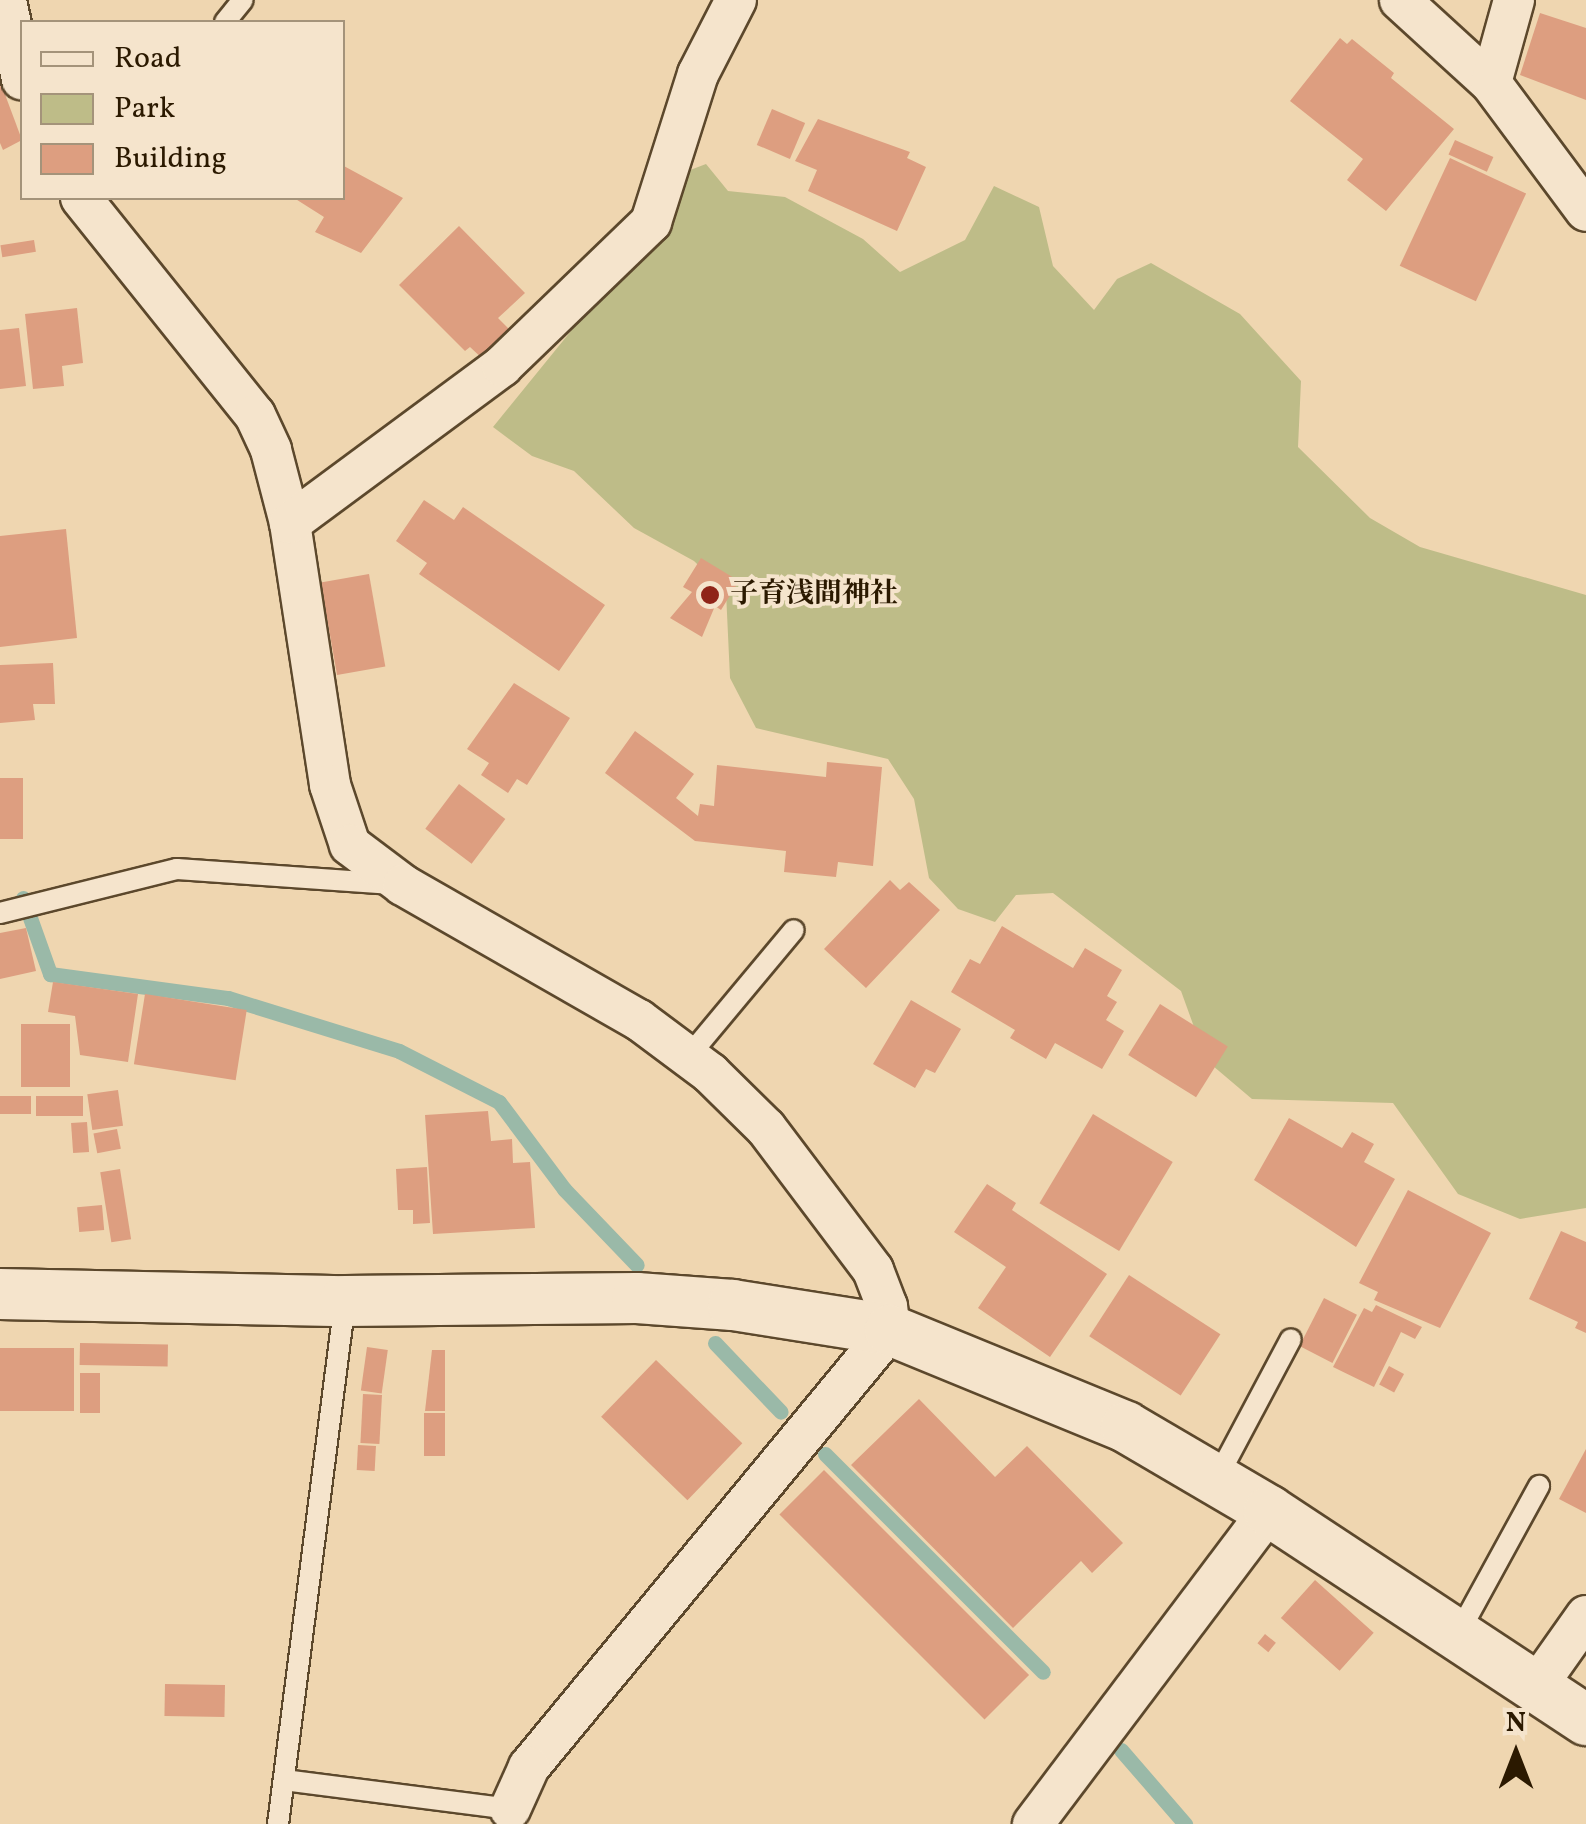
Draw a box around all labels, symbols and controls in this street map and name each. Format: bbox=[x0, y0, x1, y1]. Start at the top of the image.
legend bbox=[20, 20, 345, 200]
text: Road bbox=[114, 38, 182, 80]
text: Park bbox=[114, 88, 175, 130]
text: Building bbox=[114, 138, 227, 180]
place label: 子育浅間神社 bbox=[730, 578, 898, 612]
marker: 子育浅間神社 bbox=[699, 584, 721, 606]
north arrow bbox=[1466, 1704, 1566, 1804]
text: N bbox=[1506, 1704, 1526, 1743]

